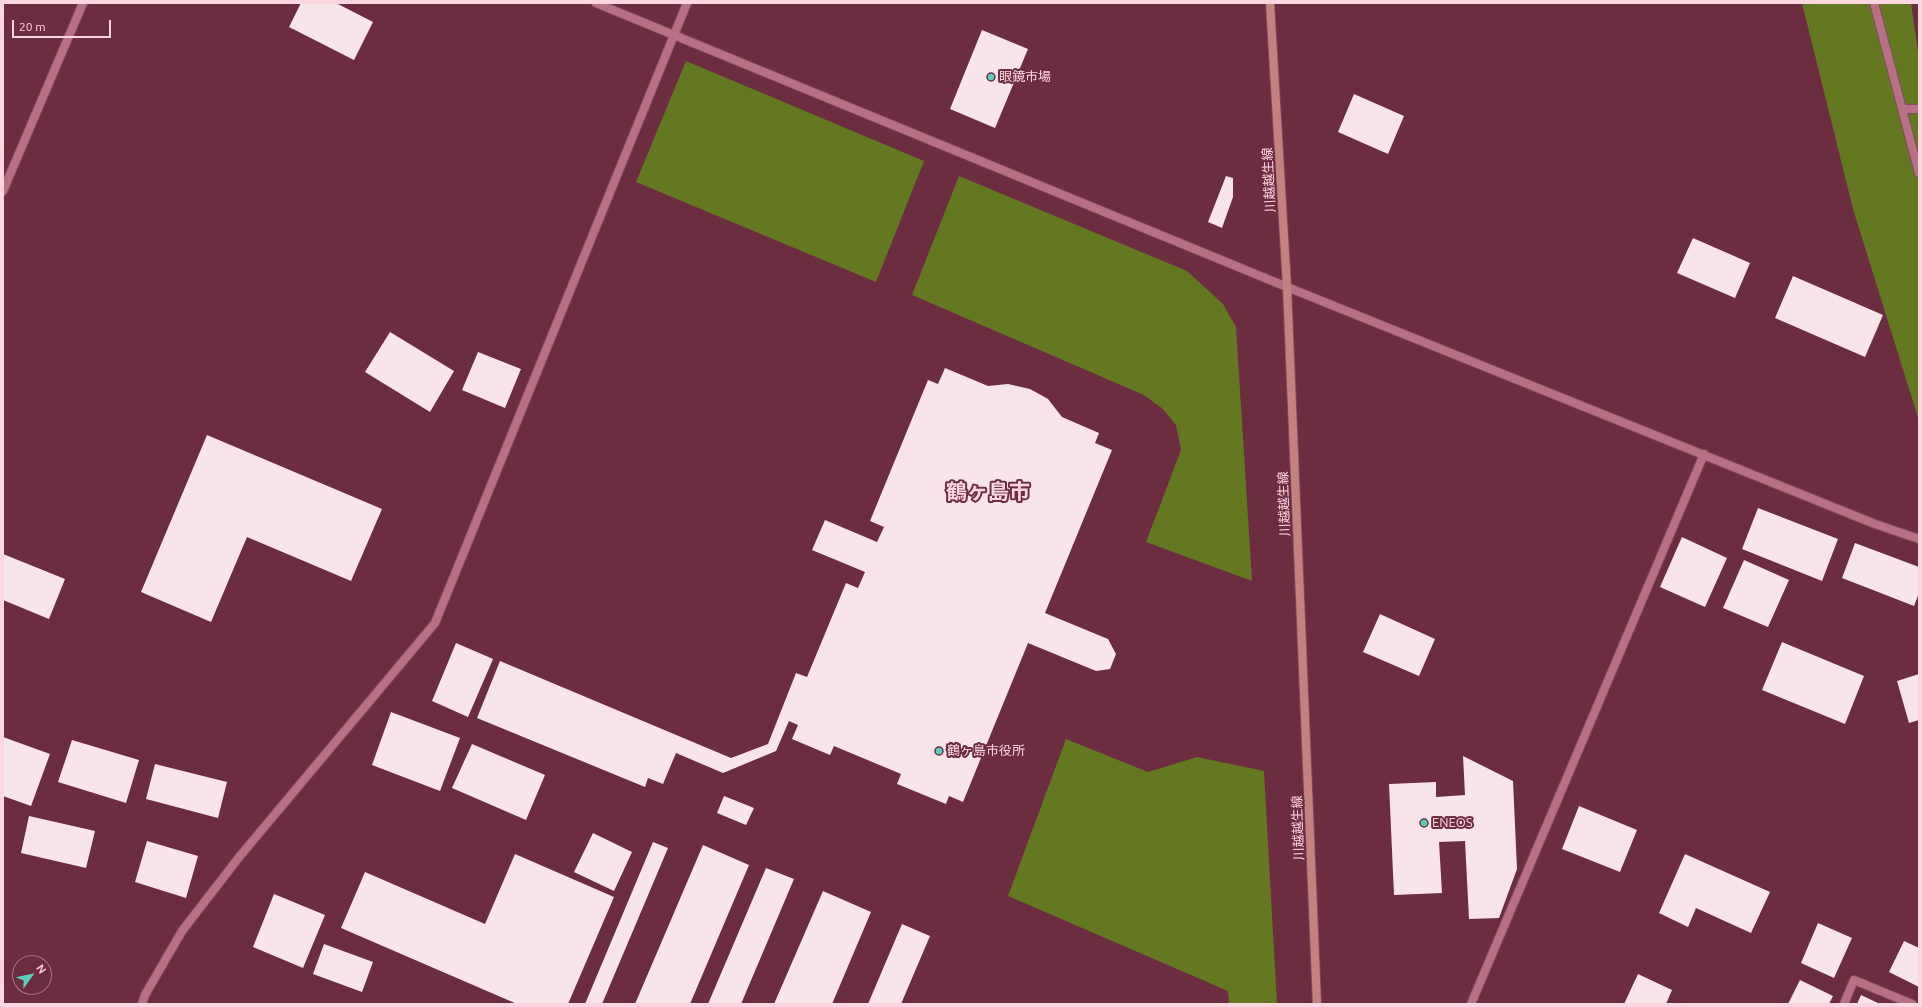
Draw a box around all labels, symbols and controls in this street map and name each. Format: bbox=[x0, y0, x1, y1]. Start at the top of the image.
scale bar bbox=[14, 12, 113, 38]
text: 20 m bbox=[19, 20, 46, 33]
place label: 眼鏡市場 bbox=[999, 69, 1051, 85]
marker: 眼鏡市場 bbox=[986, 72, 996, 82]
street label: 川越越生線 bbox=[1260, 147, 1278, 213]
street label: 川越越生線 bbox=[1275, 471, 1293, 537]
district label: 鶴ヶ島市 bbox=[946, 479, 1030, 505]
place label: 鶴ヶ島市役所 bbox=[947, 743, 1025, 759]
marker: 鶴ヶ島市役所 bbox=[934, 746, 944, 756]
street label: 川越越生線 bbox=[1289, 795, 1307, 861]
place label: ENEOS bbox=[1432, 815, 1473, 831]
marker: ENEOS bbox=[1419, 818, 1429, 828]
north arrow bbox=[12, 955, 52, 995]
text: N bbox=[34, 962, 48, 976]

